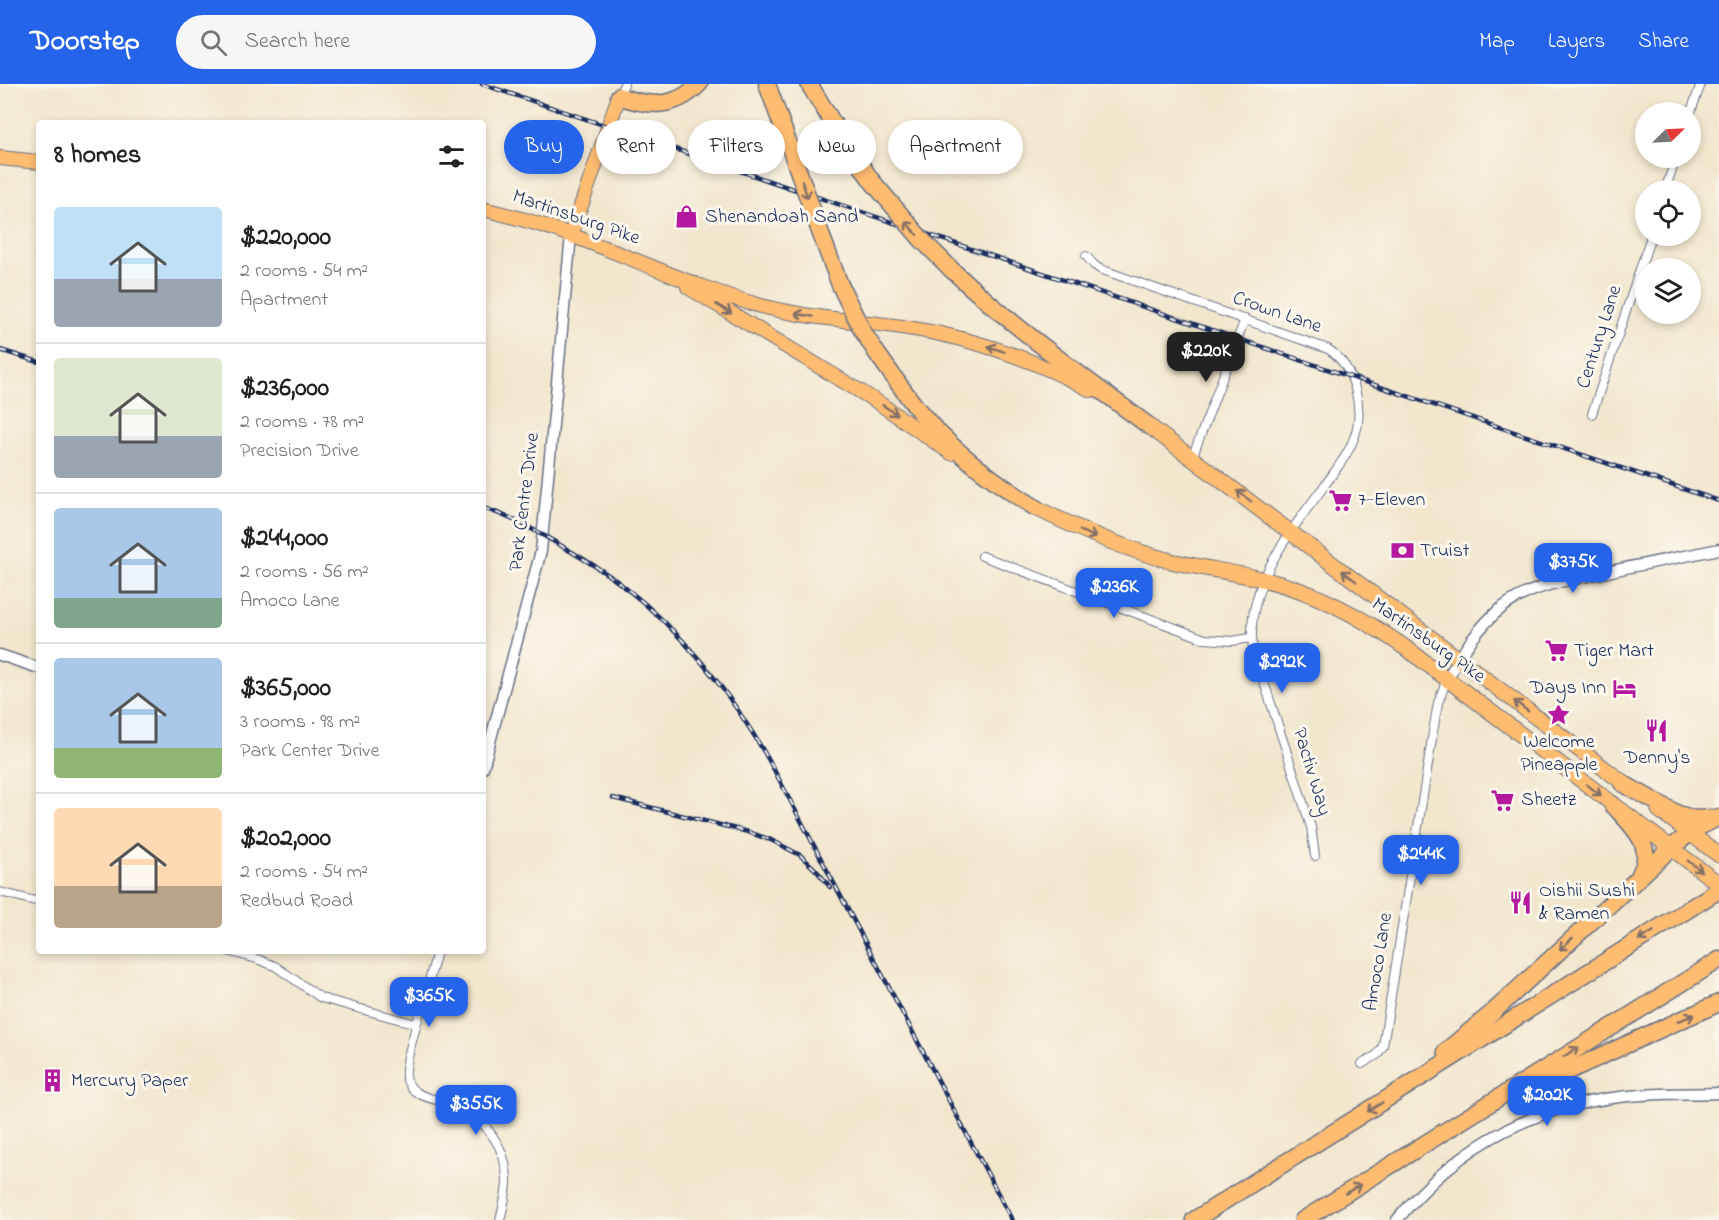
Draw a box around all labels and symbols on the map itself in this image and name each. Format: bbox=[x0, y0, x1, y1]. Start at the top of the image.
north arrow bbox=[1635, 102, 1701, 168]
one-way arrow bbox=[800, 180, 811, 198]
street label: Martinsburg Pike bbox=[508, 183, 644, 254]
place label: Shenandoah Sand bbox=[705, 203, 859, 232]
shop icon: Shenandoah Sand bbox=[674, 204, 700, 230]
one-way arrow bbox=[904, 221, 918, 236]
street label: Century Lane bbox=[1570, 281, 1630, 392]
street label: Crown Lane bbox=[1229, 284, 1326, 342]
one-way arrow bbox=[715, 303, 732, 315]
one-way arrow bbox=[795, 309, 814, 320]
pin: $220K bbox=[1164, 332, 1248, 383]
one-way arrow bbox=[987, 342, 1006, 353]
one-way arrow bbox=[882, 403, 899, 416]
street label: Park Centre Drive bbox=[502, 431, 548, 573]
place label: 7-Eleven bbox=[1358, 486, 1425, 515]
supermarket icon: 7-Eleven bbox=[1327, 487, 1353, 513]
one-way arrow bbox=[1236, 490, 1252, 503]
one-way arrow bbox=[1078, 529, 1097, 540]
place label: Truist bbox=[1420, 537, 1470, 566]
bank icon: Truist bbox=[1389, 538, 1415, 564]
pin: $375K bbox=[1531, 543, 1615, 594]
pin: $236K bbox=[1072, 568, 1156, 619]
one-way arrow bbox=[1341, 570, 1357, 582]
street label: Martinsburg Pike bbox=[1364, 591, 1491, 692]
place label: Tiger Mart bbox=[1574, 637, 1654, 667]
supermarket icon: Tiger Mart bbox=[1543, 638, 1569, 664]
pin: $292K bbox=[1240, 643, 1324, 694]
place label: Days Inn bbox=[1529, 674, 1606, 703]
hotel icon: Days Inn bbox=[1611, 675, 1637, 701]
one-way arrow bbox=[1513, 700, 1529, 713]
place icon: Welcome Pineapple bbox=[1546, 702, 1572, 728]
restaurant icon: Denny's bbox=[1644, 718, 1670, 744]
street label: Pactiv Way bbox=[1284, 724, 1338, 820]
place label: Welcome Pineapple bbox=[1520, 728, 1598, 780]
place label: Denny's bbox=[1623, 744, 1690, 773]
one-way arrow bbox=[1585, 783, 1601, 796]
place label: Sheetz bbox=[1521, 786, 1577, 815]
supermarket icon: Sheetz bbox=[1490, 787, 1516, 813]
pin: $244K bbox=[1379, 835, 1463, 886]
one-way arrow bbox=[1686, 860, 1702, 872]
place label: Oishii Sushi & Ramen bbox=[1539, 877, 1635, 929]
restaurant icon: Oishii Sushi & Ramen bbox=[1508, 889, 1534, 915]
street label: Amoco Lane bbox=[1357, 911, 1401, 1013]
one-way arrow bbox=[1638, 929, 1655, 942]
one-way arrow bbox=[1559, 937, 1574, 951]
pin: $365K bbox=[387, 977, 471, 1028]
one-way arrow bbox=[1677, 1011, 1695, 1023]
one-way arrow bbox=[1562, 1045, 1579, 1057]
place label: Mercury Paper bbox=[71, 1067, 189, 1096]
building icon: Mercury Paper bbox=[40, 1068, 66, 1094]
pin: $202K bbox=[1505, 1076, 1589, 1127]
pin: $355K bbox=[434, 1085, 518, 1136]
one-way arrow bbox=[1367, 1101, 1384, 1113]
one-way arrow bbox=[1344, 1183, 1361, 1195]

